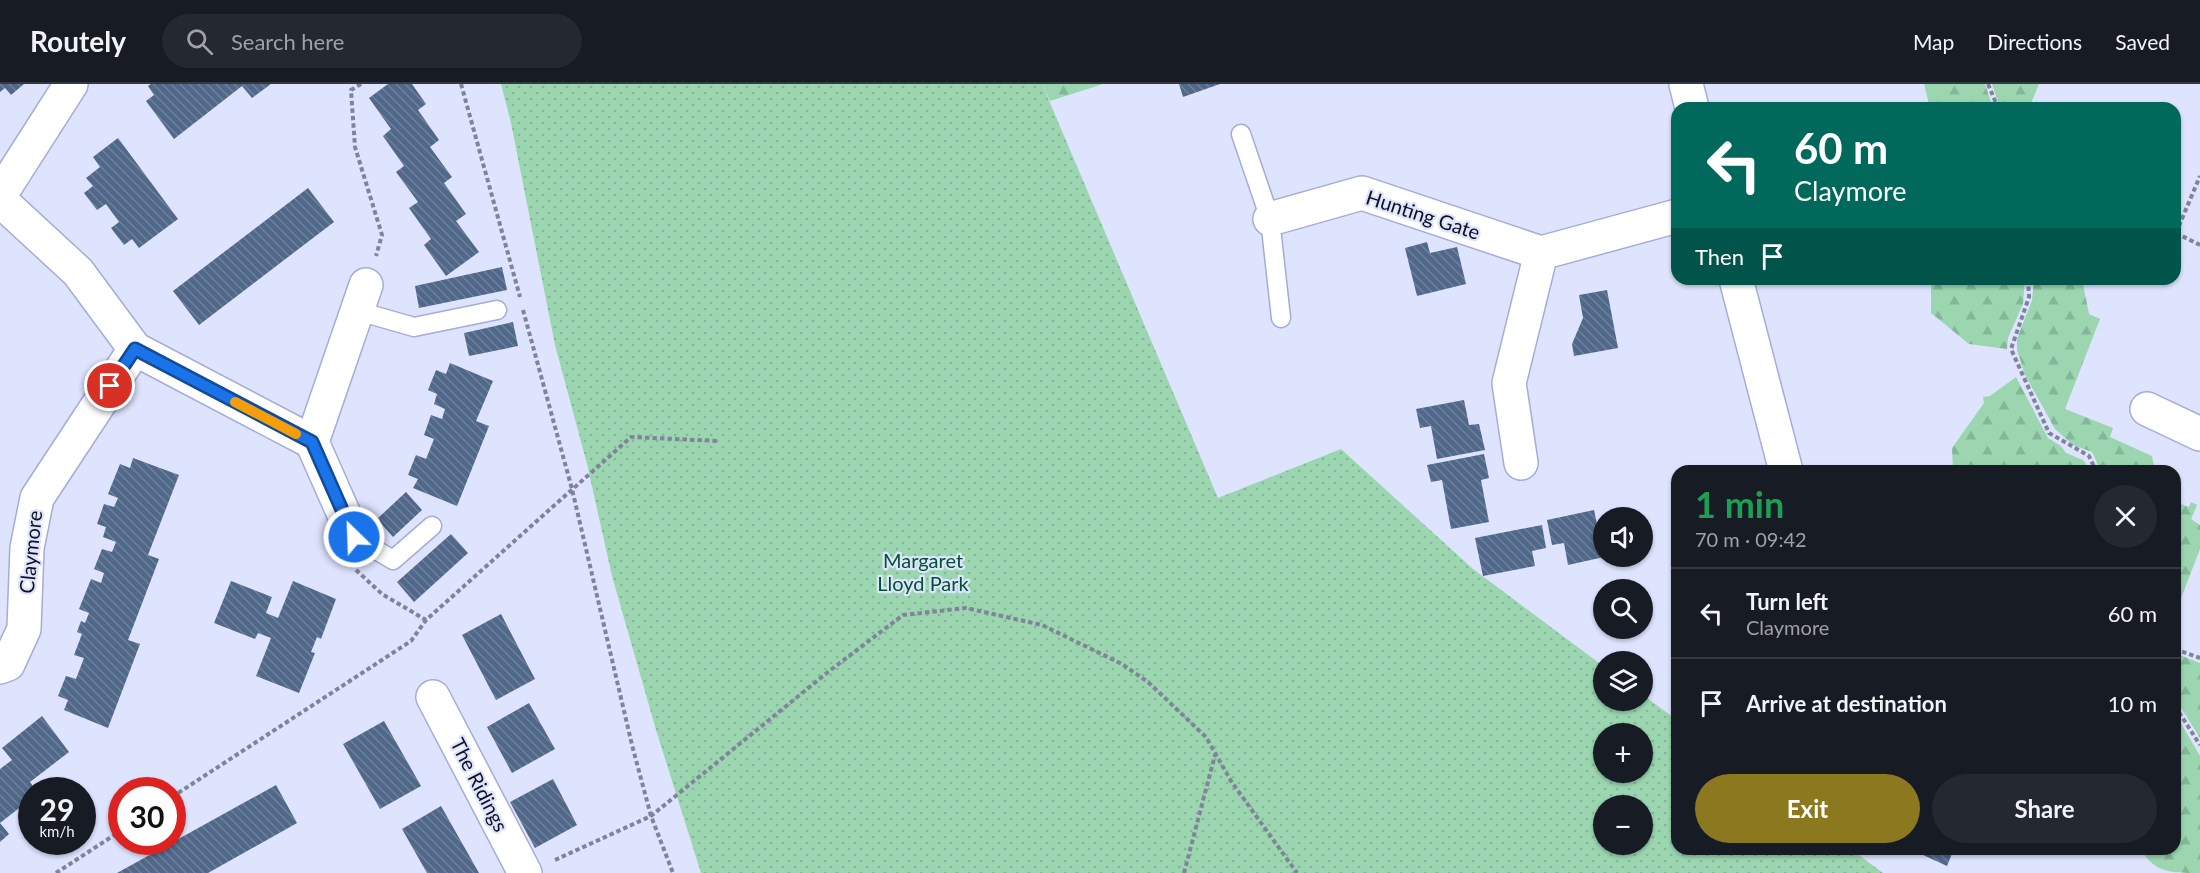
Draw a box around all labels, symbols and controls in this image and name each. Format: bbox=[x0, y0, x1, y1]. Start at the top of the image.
search box bbox=[162, 14, 582, 68]
text: Routely bbox=[30, 24, 126, 58]
icon: search bbox=[183, 25, 216, 58]
text: Search here bbox=[231, 28, 344, 55]
text: Map bbox=[1913, 29, 1954, 54]
text: Directions bbox=[1987, 29, 2082, 54]
text: Saved bbox=[2115, 29, 2170, 54]
text: 60 m bbox=[1794, 123, 1888, 173]
icon: left bbox=[1695, 126, 1773, 204]
text: Claymore bbox=[1794, 174, 1906, 207]
street label: Hunting Gate bbox=[1363, 184, 1483, 244]
icon: arrive bbox=[1756, 240, 1789, 273]
text: Then bbox=[1695, 243, 1744, 270]
pin bbox=[84, 360, 135, 411]
icon: arrive bbox=[93, 369, 126, 402]
text: 1 min bbox=[1695, 482, 1784, 526]
button: close bbox=[2094, 485, 2157, 548]
position arrow bbox=[322, 505, 386, 569]
map controls bbox=[1593, 507, 1653, 855]
button: sound bbox=[1593, 507, 1653, 567]
street label: Claymore bbox=[14, 509, 46, 595]
text: 70 m · 09:42 bbox=[1695, 527, 1807, 551]
park label: Margaret Lloyd Park bbox=[877, 548, 970, 595]
button: search bbox=[1593, 579, 1653, 639]
text: Turn left bbox=[1746, 588, 1828, 615]
icon: left bbox=[1695, 597, 1728, 630]
text: 60 m bbox=[2108, 600, 2157, 627]
text: Claymore bbox=[1746, 615, 1829, 639]
button: layers bbox=[1593, 651, 1653, 711]
icon: arrive bbox=[1695, 687, 1728, 720]
text: Arrive at destination bbox=[1746, 690, 1947, 717]
text: 10 m bbox=[2108, 690, 2157, 717]
button: + bbox=[1593, 723, 1653, 783]
street label: The Ridings bbox=[446, 734, 514, 835]
button: Exit bbox=[1695, 774, 1920, 843]
button: Share bbox=[1932, 774, 2157, 843]
speed limit sign: 30 bbox=[108, 777, 186, 855]
text: 29 bbox=[40, 791, 74, 827]
button: − bbox=[1593, 795, 1653, 855]
text: km/h bbox=[39, 822, 75, 840]

